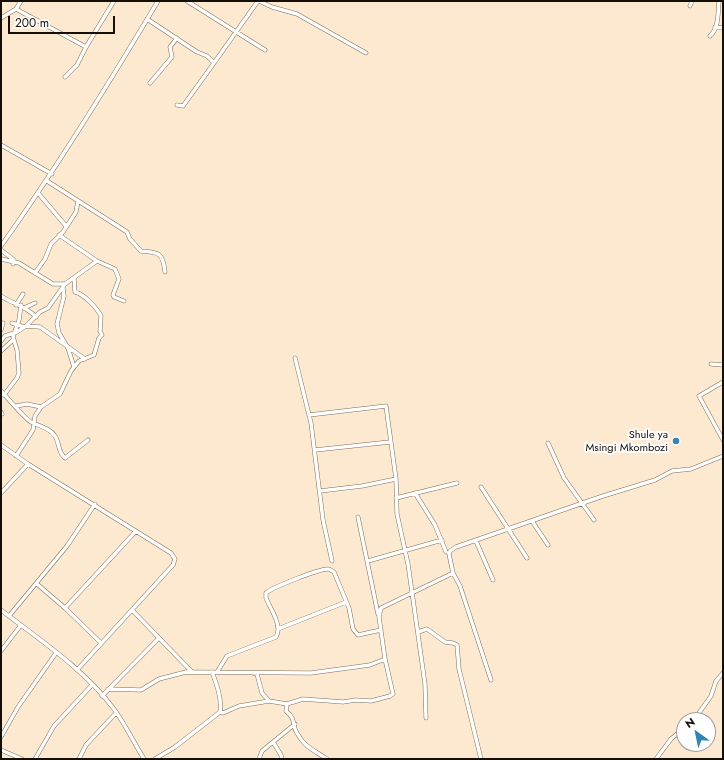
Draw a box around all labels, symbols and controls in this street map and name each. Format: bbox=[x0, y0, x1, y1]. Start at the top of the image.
scale bar bbox=[10, 8, 117, 34]
text: 200 m bbox=[15, 14, 49, 32]
place label: Shule ya Msingi Mkombozi bbox=[585, 428, 668, 454]
marker: Shule ya Msingi Mkombozi bbox=[671, 436, 681, 446]
north arrow bbox=[676, 712, 716, 752]
text: N bbox=[682, 714, 698, 732]

